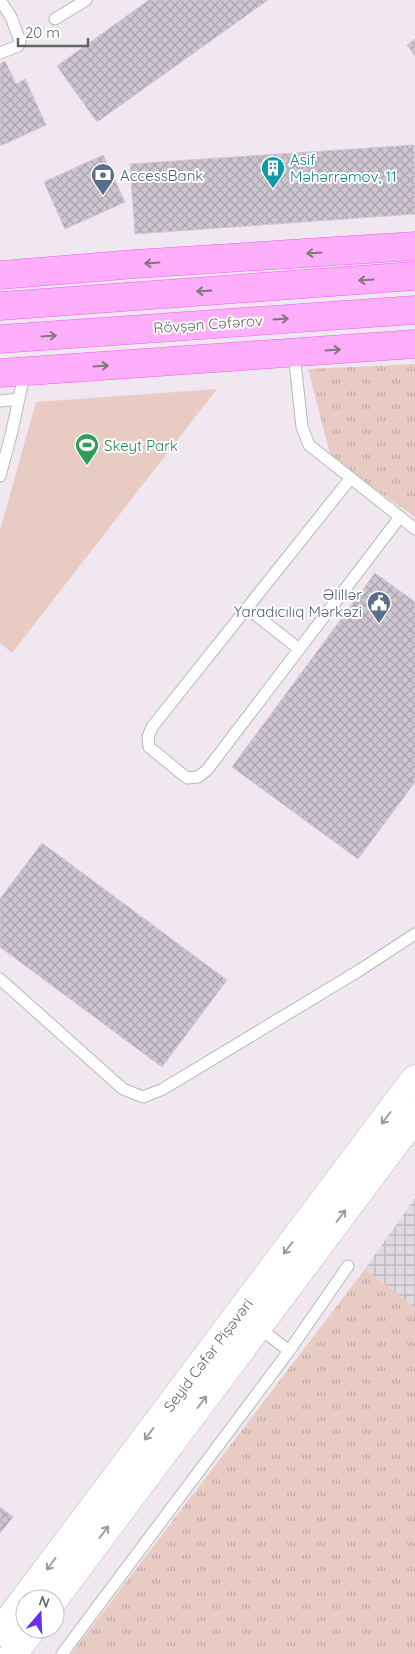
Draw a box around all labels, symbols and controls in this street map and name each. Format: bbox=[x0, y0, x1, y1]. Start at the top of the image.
scale bar bbox=[18, 15, 88, 47]
text: 20 m bbox=[25, 23, 60, 42]
place label: Asif Məhərrəmov, 11 bbox=[290, 150, 397, 186]
building icon: Asif Məhərrəmov, 11 bbox=[260, 155, 286, 189]
bank icon: AccessBank bbox=[90, 162, 116, 196]
place label: AccessBank bbox=[120, 166, 203, 185]
one-way arrow bbox=[306, 248, 322, 257]
one-way arrow bbox=[144, 258, 160, 267]
one-way arrow bbox=[359, 275, 375, 284]
one-way arrow bbox=[197, 287, 213, 296]
street label: Rövşən Cəfərov bbox=[153, 311, 263, 337]
one-way arrow bbox=[272, 315, 288, 324]
one-way arrow bbox=[40, 331, 56, 341]
one-way arrow bbox=[325, 345, 341, 355]
one-way arrow bbox=[93, 361, 109, 370]
sports icon: Skeyt Park bbox=[74, 432, 100, 466]
place label: Skeyt Park bbox=[104, 436, 178, 455]
place label: Əlillər Yaradıcılıq Mərkəzi bbox=[234, 585, 362, 621]
public building icon: Əlillər Yaradıcılıq Mərkəzi bbox=[366, 590, 392, 624]
one-way arrow bbox=[380, 1111, 391, 1124]
one-way arrow bbox=[336, 1209, 346, 1223]
one-way arrow bbox=[283, 1241, 293, 1255]
street label: Seyid Cəfər Pişəvəri bbox=[159, 1295, 257, 1415]
one-way arrow bbox=[196, 1396, 207, 1409]
one-way arrow bbox=[143, 1427, 154, 1440]
one-way arrow bbox=[99, 1525, 109, 1539]
one-way arrow bbox=[46, 1557, 56, 1571]
north arrow bbox=[15, 1589, 65, 1639]
text: N bbox=[36, 1592, 52, 1612]

